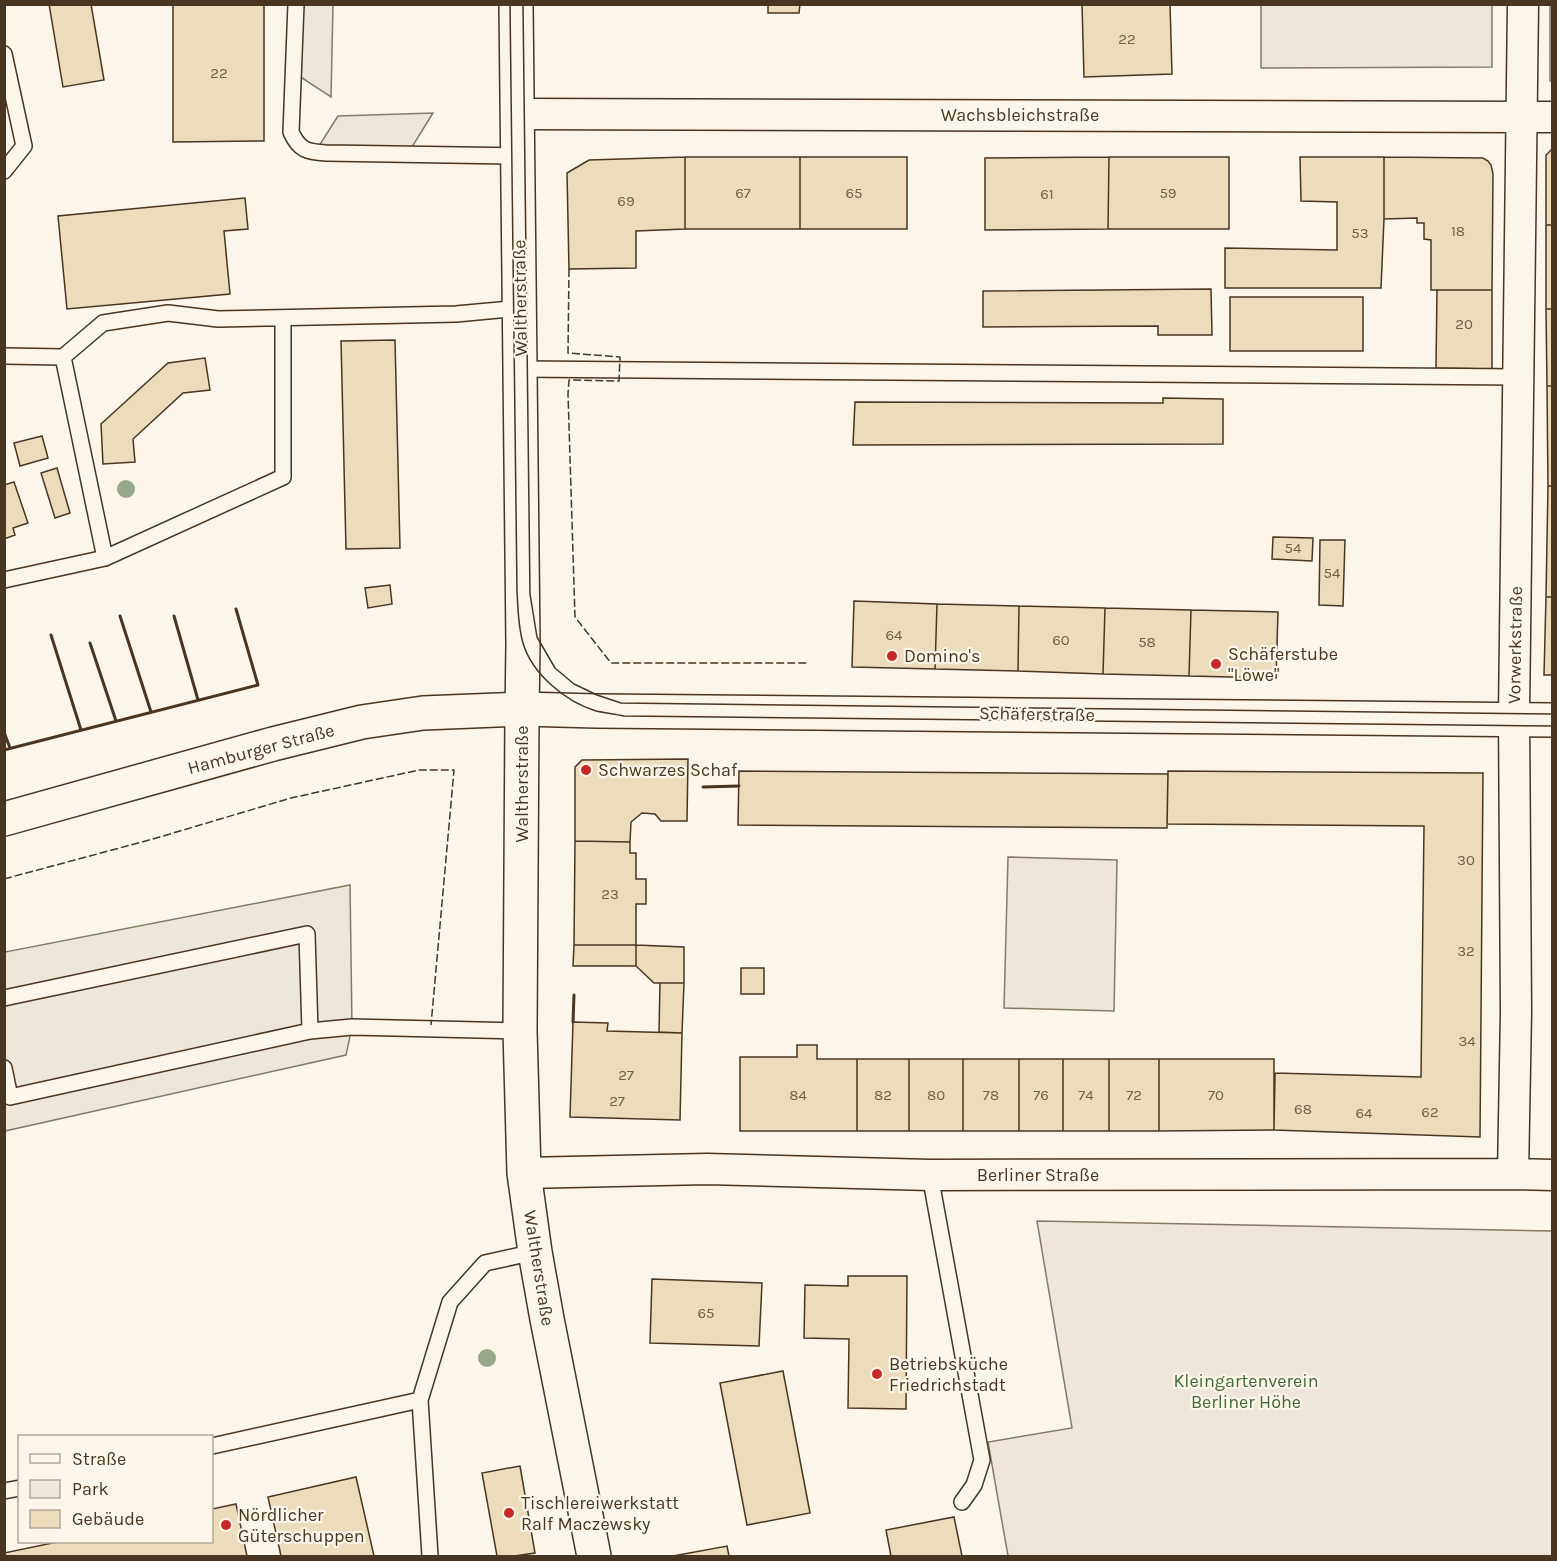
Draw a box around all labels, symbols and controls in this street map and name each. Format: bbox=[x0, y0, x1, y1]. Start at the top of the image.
house number: 22 bbox=[1118, 30, 1136, 48]
house number: 22 bbox=[210, 64, 228, 82]
street label: Wachsbleichstraße bbox=[941, 104, 1099, 126]
house number: 67 bbox=[735, 184, 751, 202]
house number: 65 bbox=[845, 184, 863, 202]
house number: 59 bbox=[1159, 184, 1177, 202]
house number: 61 bbox=[1040, 185, 1054, 203]
house number: 69 bbox=[617, 192, 635, 210]
house number: 18 bbox=[1451, 222, 1465, 240]
house number: 53 bbox=[1351, 224, 1369, 242]
street label: Waltherstraße bbox=[508, 239, 532, 357]
house number: 20 bbox=[1455, 315, 1473, 333]
house number: 54 bbox=[1285, 539, 1302, 557]
house number: 54 bbox=[1324, 564, 1341, 582]
street label: Vorwerkstraße bbox=[1503, 586, 1527, 704]
house number: 64 bbox=[886, 626, 903, 644]
house number: 60 bbox=[1052, 631, 1070, 649]
house number: 58 bbox=[1138, 633, 1156, 651]
place label: Schäferstube "Löwe" bbox=[1228, 643, 1338, 686]
place label: Domino's bbox=[904, 645, 981, 667]
marker: Domino's bbox=[885, 649, 899, 663]
marker: Schäferstube "Löwe" bbox=[1209, 657, 1223, 671]
street label: Schäferstraße bbox=[979, 702, 1095, 726]
street label: Hamburger Straße bbox=[185, 719, 337, 779]
street label: Waltherstraße bbox=[511, 726, 533, 842]
place label: Schwarzes Schaf bbox=[598, 759, 738, 781]
marker: Schwarzes Schaf bbox=[579, 763, 593, 777]
house number: 30 bbox=[1457, 851, 1475, 869]
house number: 23 bbox=[601, 885, 619, 903]
house number: 32 bbox=[1457, 942, 1475, 960]
house number: 34 bbox=[1458, 1032, 1476, 1050]
house number: 27 bbox=[618, 1066, 634, 1084]
house number: 84 bbox=[789, 1086, 807, 1104]
house number: 82 bbox=[874, 1086, 892, 1104]
house number: 80 bbox=[927, 1086, 945, 1104]
house number: 78 bbox=[983, 1086, 999, 1104]
house number: 76 bbox=[1033, 1086, 1049, 1104]
house number: 74 bbox=[1078, 1086, 1094, 1104]
house number: 72 bbox=[1126, 1086, 1142, 1104]
house number: 70 bbox=[1208, 1086, 1224, 1104]
house number: 27 bbox=[609, 1092, 625, 1110]
house number: 68 bbox=[1294, 1100, 1312, 1118]
house number: 62 bbox=[1421, 1103, 1439, 1121]
house number: 64 bbox=[1356, 1104, 1373, 1122]
street label: Berliner Straße bbox=[977, 1164, 1099, 1186]
street label: Waltherstraße bbox=[519, 1209, 559, 1327]
house number: 65 bbox=[697, 1304, 715, 1322]
place label: Betriebsküche Friedrichstadt bbox=[889, 1353, 1008, 1396]
marker: Betriebsküche Friedrichstadt bbox=[870, 1367, 884, 1381]
park label: Kleingartenverein Berliner Höhe bbox=[1173, 1370, 1319, 1413]
legend bbox=[18, 1435, 213, 1543]
text: Straße bbox=[72, 1448, 126, 1470]
text: Park bbox=[72, 1478, 109, 1500]
place label: Tischlereiwerkstatt Ralf Maczewsky bbox=[521, 1492, 679, 1535]
place label: Nördlicher Güterschuppen bbox=[238, 1504, 365, 1547]
marker: Tischlereiwerkstatt Ralf Maczewsky bbox=[502, 1506, 516, 1520]
text: Gebäude bbox=[72, 1508, 144, 1530]
marker: Nördlicher Güterschuppen bbox=[219, 1518, 233, 1532]

